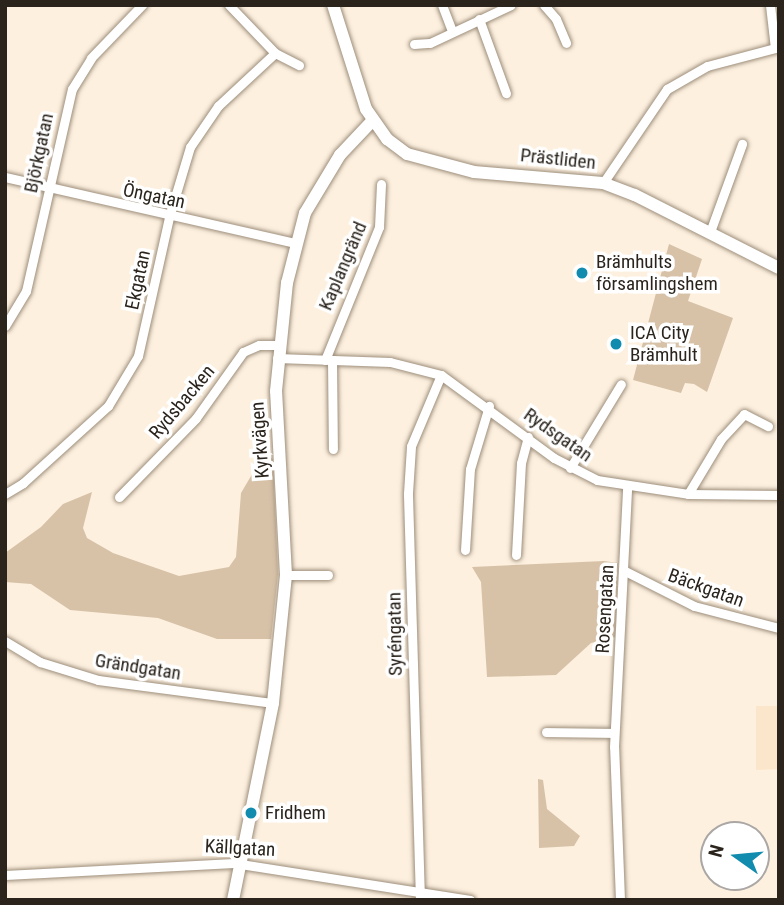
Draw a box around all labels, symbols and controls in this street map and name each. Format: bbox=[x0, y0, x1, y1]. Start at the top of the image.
street label: Björkgatan bbox=[19, 111, 59, 195]
street label: Prästliden bbox=[519, 144, 597, 174]
street label: Öngatan bbox=[121, 178, 187, 214]
street label: Kaplangränd bbox=[314, 218, 372, 314]
street label: Ekgatan bbox=[121, 248, 155, 312]
place label: Brämhults församlingshem bbox=[596, 251, 718, 295]
marker: Brämhults församlingshem bbox=[574, 265, 590, 281]
place label: ICA City Brämhult bbox=[630, 322, 698, 366]
marker: ICA City Brämhult bbox=[608, 336, 624, 352]
street label: Rydsbacken bbox=[144, 360, 220, 444]
street label: Kyrkvägen bbox=[246, 401, 274, 479]
street label: Rydsgatan bbox=[519, 403, 597, 467]
street label: Rosengatan bbox=[591, 564, 619, 654]
street label: Bäckgatan bbox=[665, 564, 747, 612]
street label: Syréngatan bbox=[383, 592, 407, 676]
street label: Grändgatan bbox=[93, 649, 183, 685]
place label: Fridhem bbox=[265, 802, 326, 824]
marker: Fridhem bbox=[243, 805, 259, 821]
north arrow bbox=[700, 821, 770, 891]
street label: Källgatan bbox=[204, 835, 276, 861]
text: N bbox=[704, 842, 729, 860]

